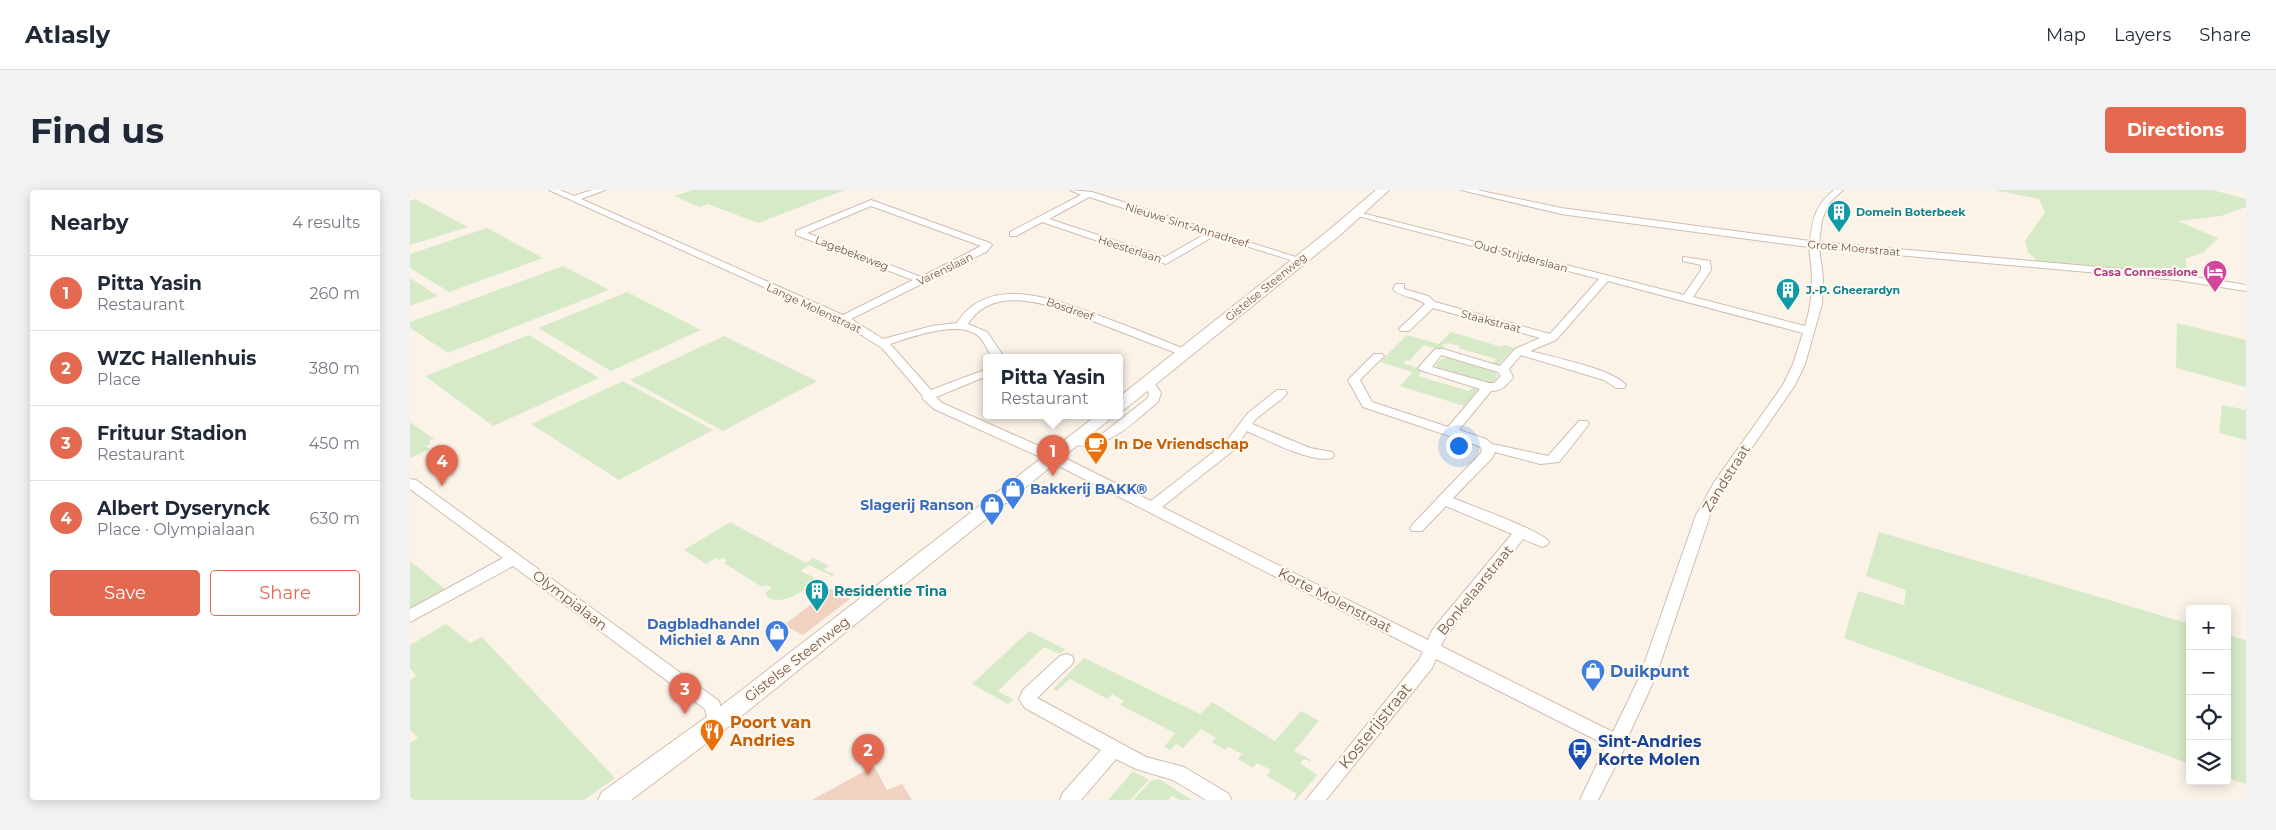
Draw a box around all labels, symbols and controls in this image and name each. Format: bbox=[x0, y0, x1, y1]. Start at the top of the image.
text: Atlasly bbox=[25, 20, 110, 49]
text: Map bbox=[2046, 24, 2086, 46]
text: Layers bbox=[2114, 24, 2171, 46]
text: Share bbox=[2199, 24, 2251, 46]
button: Directions bbox=[2105, 107, 2246, 153]
text: Find us bbox=[30, 109, 164, 152]
building icon: Domein Boterbeek bbox=[1826, 199, 1852, 233]
street label: Nieuwe Sint-Annadreef bbox=[1124, 200, 1252, 251]
place label: Domein Boterbeek bbox=[1856, 205, 1966, 219]
text: Nearby bbox=[50, 210, 129, 235]
text: 4 results bbox=[292, 213, 360, 232]
street label: Heesterlaan bbox=[1096, 232, 1164, 266]
street label: Lagebekeweg bbox=[813, 233, 891, 273]
street label: Oud-Strijderslaan bbox=[1472, 237, 1570, 275]
street label: Grote Moerstraat bbox=[1807, 237, 1902, 259]
street label: Varenslaan bbox=[915, 249, 975, 289]
street label: Gistelse Steenweg bbox=[1222, 250, 1310, 324]
hotel icon: Casa Connessione bbox=[2202, 259, 2228, 293]
place label: Casa Connessione bbox=[2094, 265, 2198, 279]
text: Pitta Yasin bbox=[97, 272, 202, 295]
building icon: J.-P. Gheerardyn bbox=[1775, 277, 1801, 311]
street label: Lange Molenstraat bbox=[764, 280, 864, 336]
place label: J.-P. Gheerardyn bbox=[1805, 283, 1900, 297]
text: 1 bbox=[63, 284, 69, 303]
text: 260 m bbox=[309, 284, 360, 303]
street label: Bosdreef bbox=[1044, 294, 1097, 324]
text: Restaurant bbox=[97, 295, 185, 314]
street label: Staakstraat bbox=[1459, 306, 1523, 336]
text: WZC Hallenhuis bbox=[97, 347, 256, 370]
popup bbox=[983, 354, 1123, 419]
text: 2 bbox=[61, 359, 71, 378]
text: 380 m bbox=[309, 359, 360, 378]
text: Pitta Yasin bbox=[1001, 366, 1105, 389]
text: Place bbox=[97, 370, 141, 389]
text: Restaurant bbox=[1001, 389, 1088, 408]
text: Frituur Stadion bbox=[97, 422, 247, 445]
cafe icon: In De Vriendschap bbox=[1083, 431, 1109, 465]
your location bbox=[1446, 433, 1472, 459]
text: 3 bbox=[61, 434, 71, 453]
text: 450 m bbox=[309, 434, 360, 453]
pin: 1 bbox=[1037, 435, 1069, 476]
place label: In De Vriendschap bbox=[1114, 435, 1249, 453]
street label: Zandstraat bbox=[1698, 441, 1754, 515]
text: Restaurant bbox=[97, 445, 185, 464]
pin: 4 bbox=[426, 445, 458, 486]
shop icon: Bakkerij BAKK® bbox=[1000, 476, 1026, 510]
place label: Bakkerij BAKK® bbox=[1030, 480, 1147, 498]
shop icon: Slagerij Ranson bbox=[979, 492, 1005, 526]
place label: Slagerij Ranson bbox=[860, 496, 974, 514]
text: Albert Dyserynck bbox=[97, 497, 270, 520]
text: 4 bbox=[60, 509, 72, 528]
text: 630 m bbox=[309, 509, 360, 528]
text: Place · Olympialaan bbox=[97, 520, 255, 539]
street label: Bonkelaarstraat bbox=[1433, 541, 1517, 639]
street label: Korte Molenstraat bbox=[1275, 564, 1395, 637]
street label: Olympialaan bbox=[529, 566, 611, 634]
button: Save bbox=[50, 570, 200, 616]
button: Share bbox=[210, 570, 360, 616]
building icon: Residentie Tina bbox=[804, 578, 830, 612]
place label: Residentie Tina bbox=[834, 582, 947, 600]
map controls bbox=[2186, 605, 2231, 785]
button: + bbox=[2186, 605, 2231, 650]
street label: Gistelse Steenweg bbox=[741, 612, 853, 706]
place label: Dagbladhandel Michiel & Ann bbox=[647, 615, 760, 649]
shop icon: Dagbladhandel Michiel & Ann bbox=[764, 619, 790, 653]
button: − bbox=[2186, 650, 2231, 695]
shop icon: Duikpunt bbox=[1580, 658, 1606, 692]
place label: Duikpunt bbox=[1610, 662, 1690, 681]
pin: 3 bbox=[669, 673, 701, 714]
street label: Kosterijstraat bbox=[1335, 679, 1416, 773]
button: locate bbox=[2186, 695, 2231, 740]
place label: Poort van Andries bbox=[729, 713, 811, 750]
restaurant icon: Poort van Andries bbox=[699, 718, 725, 752]
place label: Sint-Andries Korte Molen bbox=[1598, 732, 1702, 769]
pin: 2 bbox=[852, 734, 884, 775]
bus stop icon: Sint-Andries Korte Molen bbox=[1567, 737, 1593, 771]
button: layers bbox=[2186, 740, 2231, 785]

